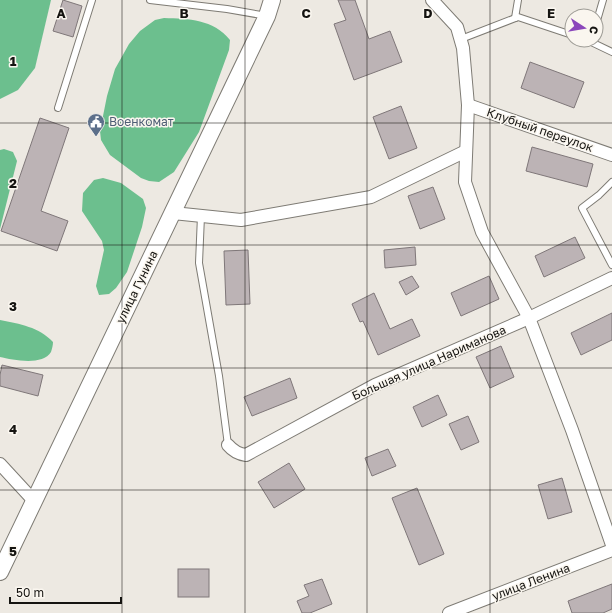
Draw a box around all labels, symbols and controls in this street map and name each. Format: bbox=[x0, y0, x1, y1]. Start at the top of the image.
text: A bbox=[56, 5, 66, 21]
text: B bbox=[179, 5, 189, 21]
text: C bbox=[301, 5, 311, 21]
text: D bbox=[423, 5, 433, 21]
text: E bbox=[547, 5, 555, 21]
north arrow bbox=[564, 8, 604, 48]
text: С bbox=[587, 25, 601, 36]
text: 1 bbox=[10, 53, 17, 69]
street label: Клубный переулок bbox=[485, 104, 596, 155]
public building icon: Военкомат bbox=[86, 112, 106, 137]
place label: Военкомат bbox=[109, 114, 174, 129]
text: 2 bbox=[9, 175, 17, 191]
street label: улица Гунина bbox=[112, 248, 161, 326]
text: 3 bbox=[9, 298, 17, 314]
street label: Большая улица Нариманова bbox=[349, 322, 508, 403]
text: 4 bbox=[9, 421, 17, 437]
text: 5 bbox=[9, 543, 17, 559]
street label: улица Ленина bbox=[490, 560, 572, 603]
scale bar bbox=[10, 579, 121, 605]
text: 50 m bbox=[16, 585, 44, 600]

